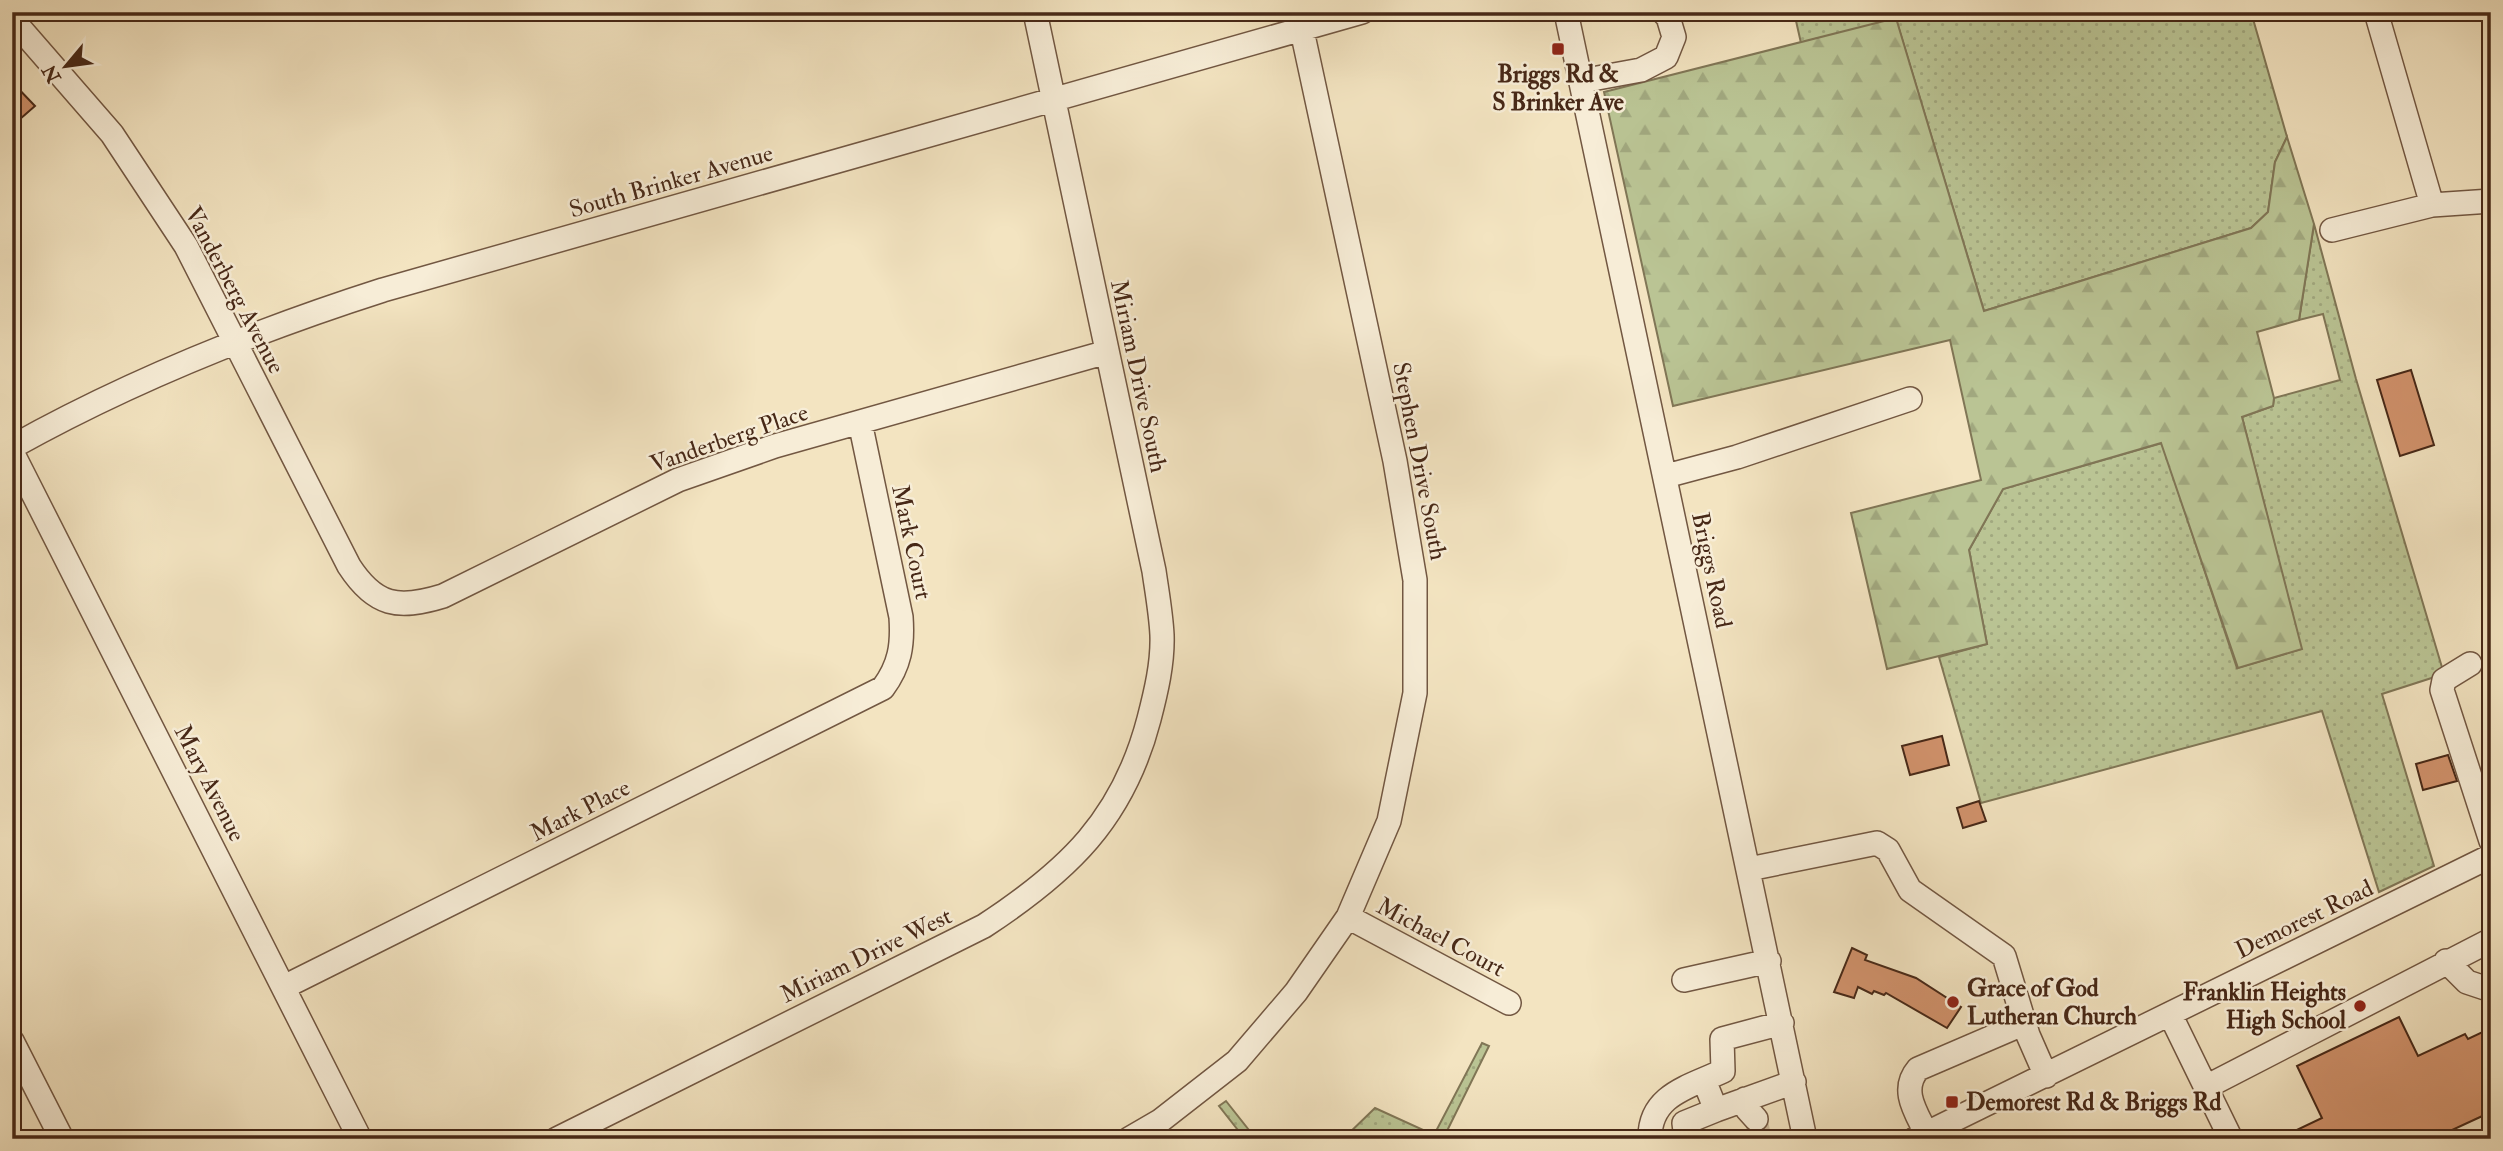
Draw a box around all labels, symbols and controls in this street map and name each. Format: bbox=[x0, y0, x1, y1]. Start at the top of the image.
north arrow bbox=[32, 32, 102, 102]
marker: Briggs Rd & S Brinker Ave bbox=[1550, 41, 1566, 57]
place label: Briggs Rd & S Brinker Ave bbox=[1492, 59, 1624, 118]
text: N bbox=[37, 60, 67, 88]
street label: South Brinker Avenue bbox=[566, 138, 777, 225]
street label: Vanderberg Avenue bbox=[177, 201, 292, 379]
street label: Miriam Drive South bbox=[1103, 277, 1174, 476]
street label: Stephen Drive South bbox=[1385, 360, 1454, 563]
street label: Vanderberg Place bbox=[646, 397, 812, 480]
street label: Mark Court bbox=[884, 482, 939, 603]
street label: Briggs Road bbox=[1684, 509, 1739, 631]
street label: Mary Avenue bbox=[167, 720, 252, 847]
street label: Mark Place bbox=[525, 772, 635, 849]
street label: Demorest Road bbox=[2230, 873, 2378, 966]
street label: Michael Court bbox=[1371, 891, 1511, 984]
street label: Miriam Drive West bbox=[775, 900, 957, 1010]
place label: Grace of God Lutheran Church bbox=[1967, 973, 2137, 1032]
place label: Franklin Heights High School bbox=[2183, 977, 2347, 1036]
marker: Grace of God Lutheran Church bbox=[1945, 994, 1961, 1010]
marker: Franklin Heights High School bbox=[2352, 998, 2368, 1014]
place label: Demorest Rd & Briggs Rd bbox=[1966, 1087, 2221, 1118]
marker: Demorest Rd & Briggs Rd bbox=[1944, 1094, 1960, 1110]

